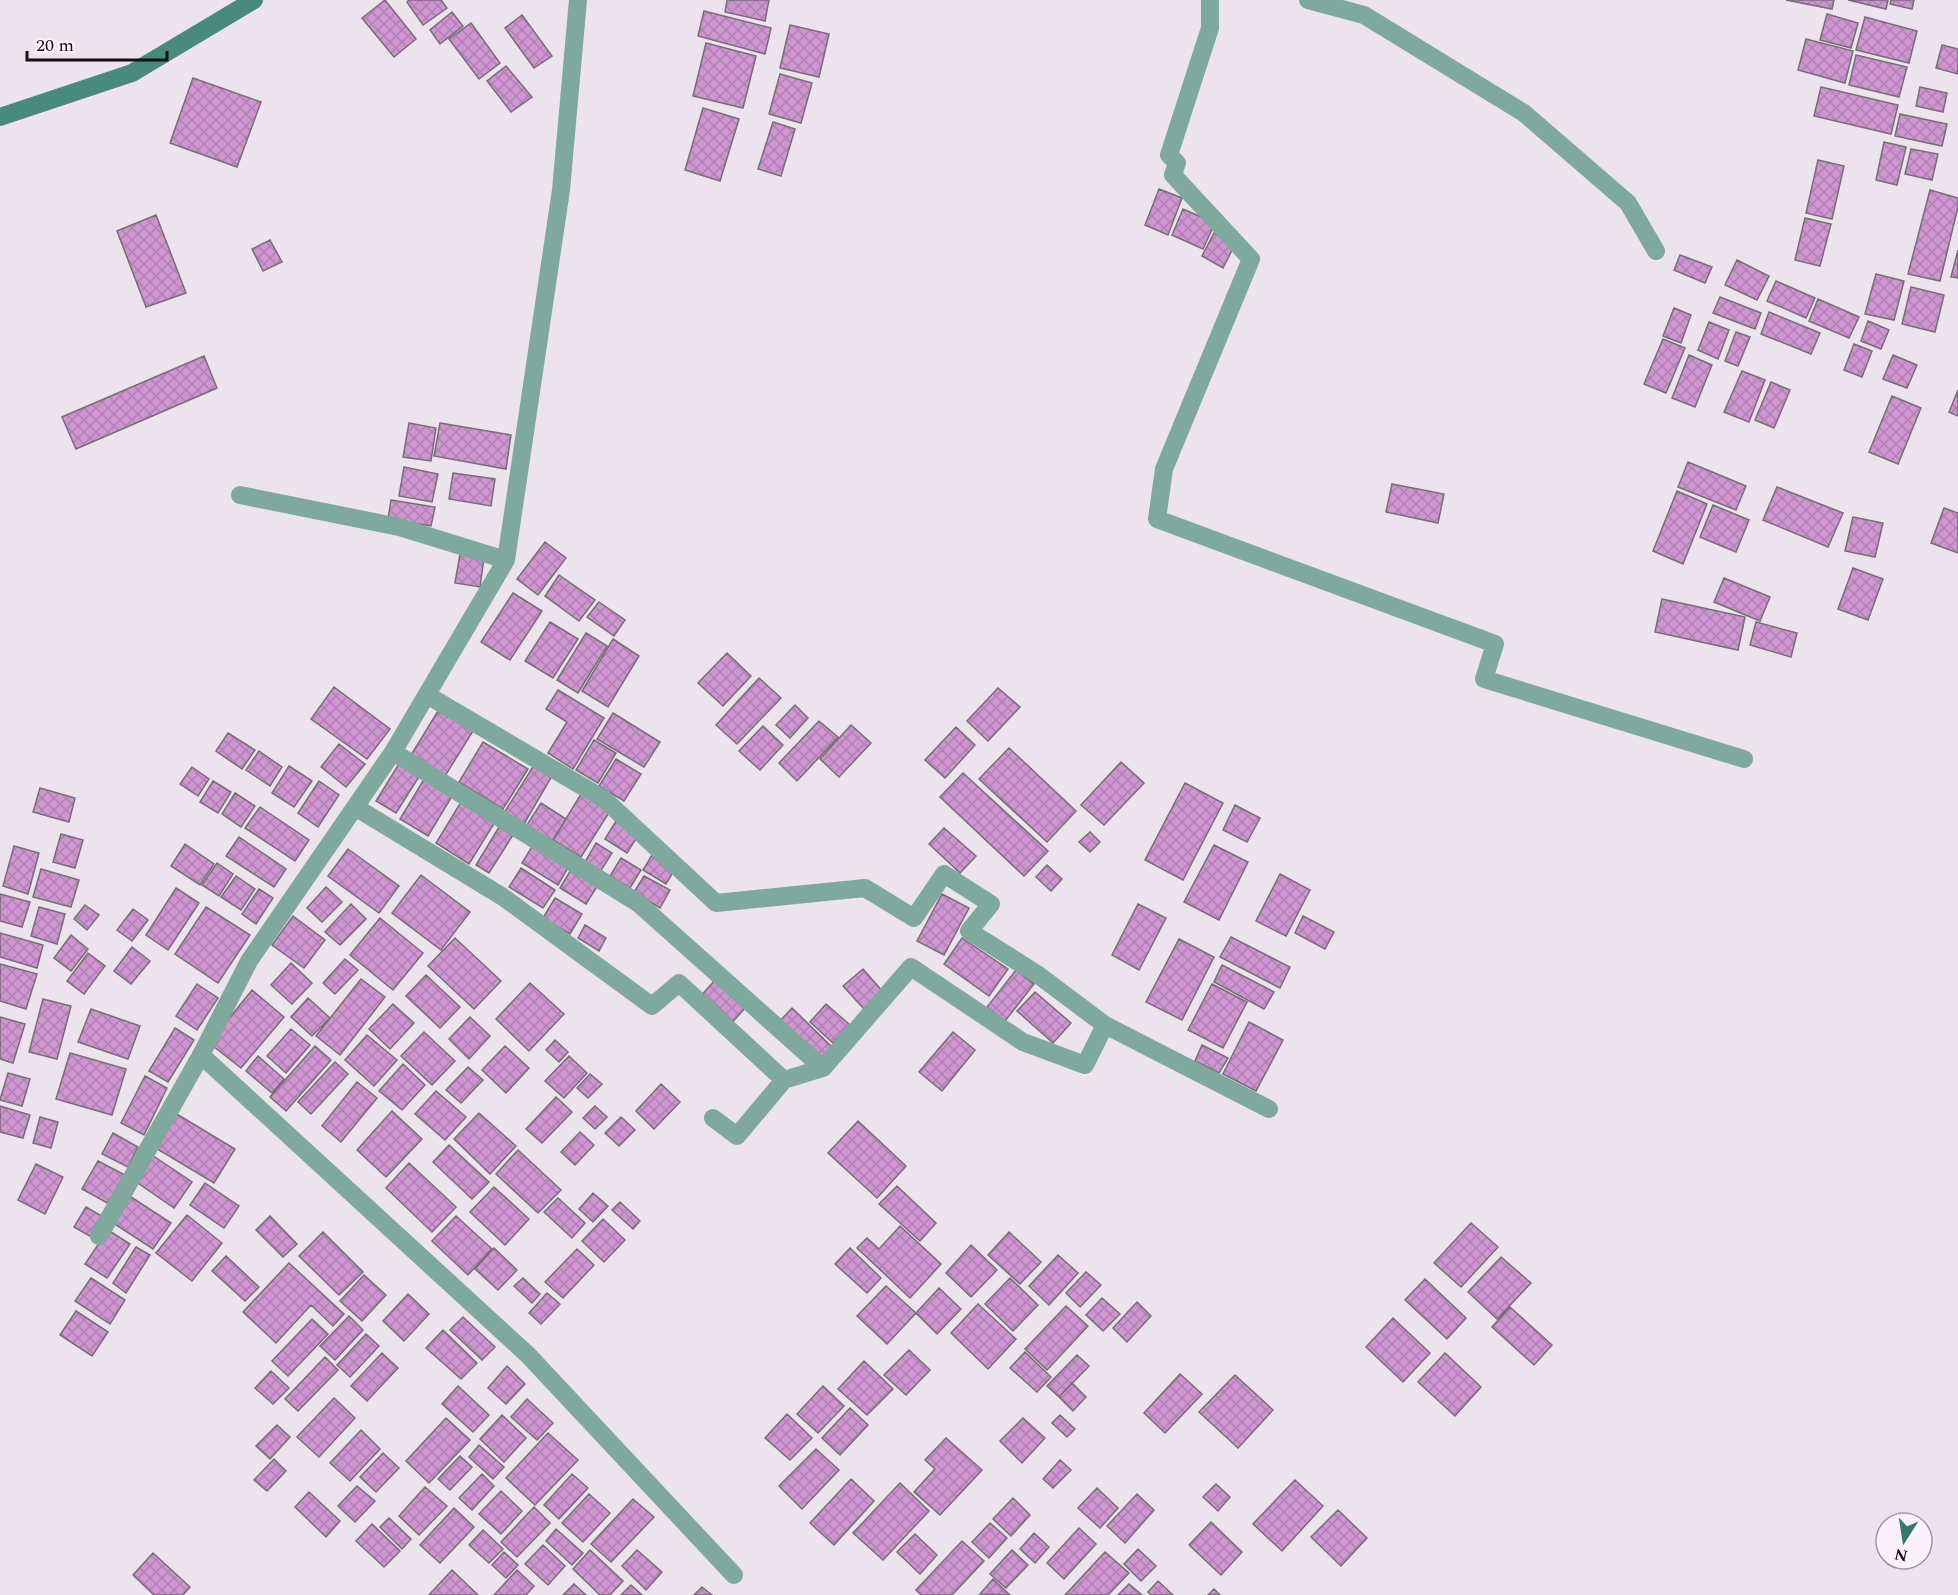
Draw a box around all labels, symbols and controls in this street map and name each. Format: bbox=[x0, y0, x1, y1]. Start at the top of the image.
scale bar bbox=[27, 24, 166, 62]
text: 20 m bbox=[36, 32, 74, 59]
north arrow bbox=[1874, 1511, 1934, 1571]
text: N bbox=[1892, 1542, 1910, 1568]

